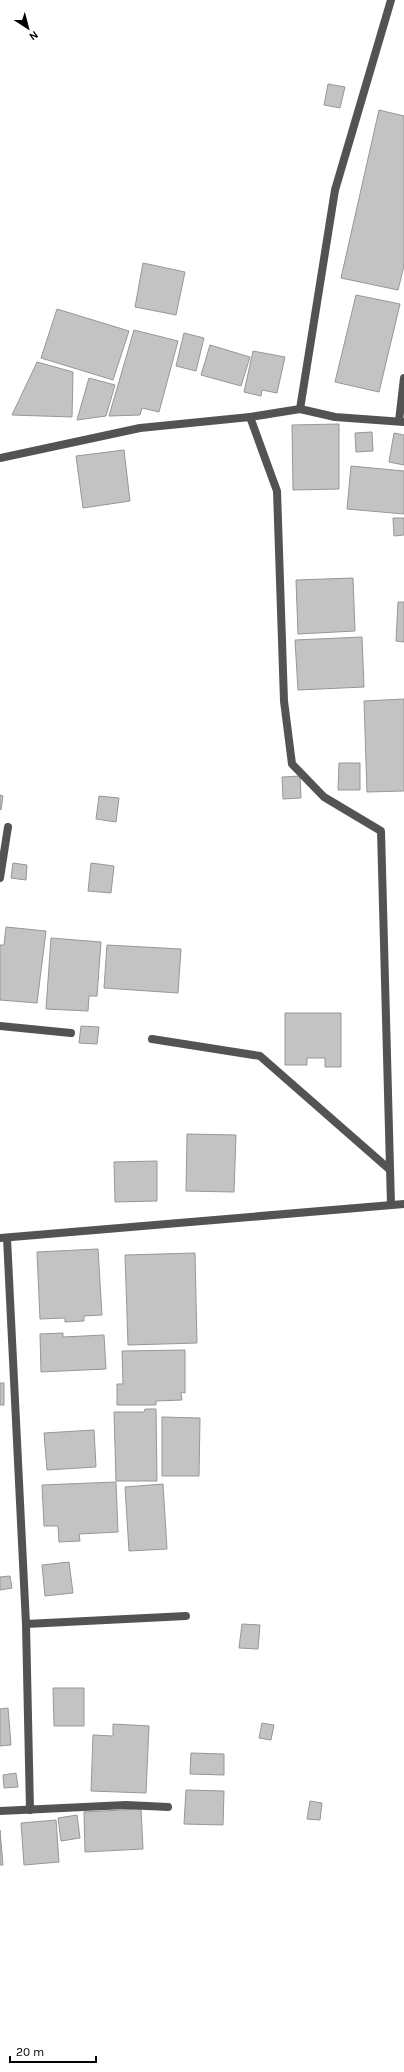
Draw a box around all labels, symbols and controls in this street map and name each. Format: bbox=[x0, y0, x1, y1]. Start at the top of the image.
north arrow bbox=[8, 8, 48, 48]
text: N bbox=[27, 28, 41, 43]
scale bar bbox=[10, 2038, 96, 2064]
text: 20 m bbox=[16, 2045, 44, 2059]

